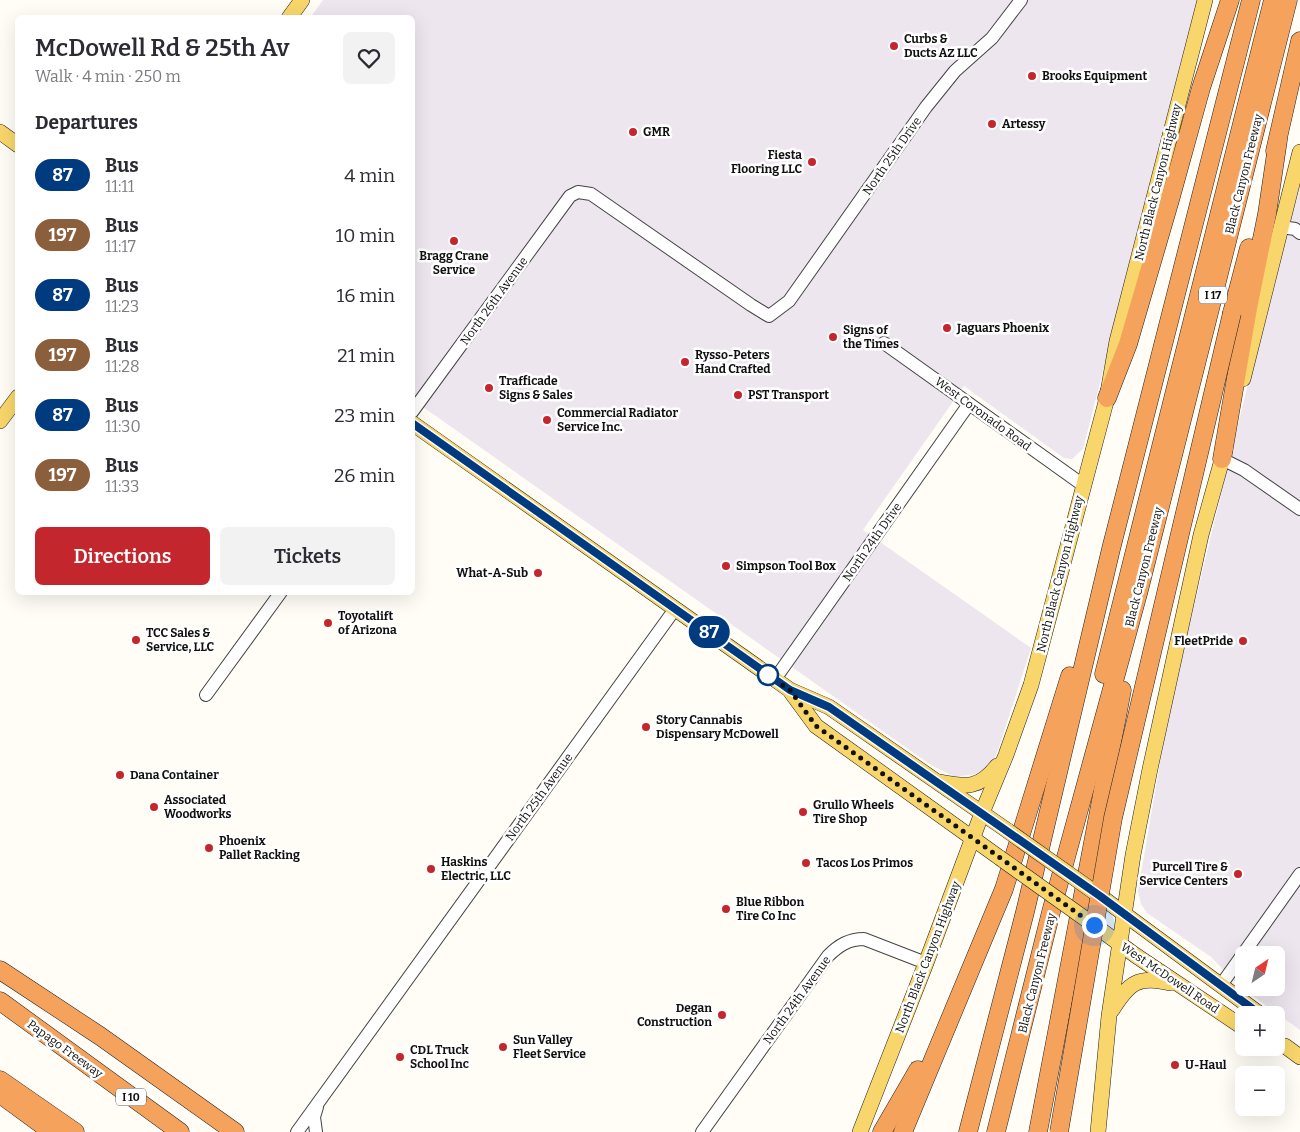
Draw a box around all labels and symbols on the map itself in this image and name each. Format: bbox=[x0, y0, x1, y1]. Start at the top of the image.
place label: Curbs & Ducts AZ LLC bbox=[904, 32, 978, 60]
marker: Curbs & Ducts AZ LLC bbox=[888, 40, 900, 52]
place label: Brooks Equipment bbox=[1042, 69, 1147, 83]
marker: Brooks Equipment bbox=[1026, 70, 1038, 82]
street label: North Black Canyon Highway bbox=[1132, 101, 1184, 262]
street label: Black Canyon Freeway bbox=[1222, 112, 1266, 235]
street label: North 25th Drive bbox=[860, 114, 924, 198]
place label: Artessy bbox=[1002, 117, 1046, 131]
marker: Artessy bbox=[986, 118, 998, 130]
place label: GMR bbox=[643, 125, 670, 139]
marker: GMR bbox=[627, 126, 639, 138]
place label: Fiesta Flooring LLC bbox=[731, 148, 802, 176]
marker: Fiesta Flooring LLC bbox=[806, 156, 818, 168]
marker: Bragg Crane Service bbox=[448, 235, 460, 247]
place label: Bragg Crane Service bbox=[419, 249, 489, 277]
street label: North 26th Avenue bbox=[457, 254, 531, 348]
road number: I 17 bbox=[1199, 286, 1227, 304]
place label: Jaguars Phoenix bbox=[956, 321, 1049, 335]
marker: Jaguars Phoenix bbox=[941, 322, 953, 334]
place label: Signs of the Times bbox=[843, 323, 899, 351]
marker: Signs of the Times bbox=[827, 331, 839, 343]
place label: Rysso-Peters Hand Crafted bbox=[695, 348, 771, 376]
marker: Rysso-Peters Hand Crafted bbox=[679, 356, 691, 368]
place label: Trafficade Signs & Sales bbox=[499, 374, 573, 402]
street label: West Coronado Road bbox=[932, 374, 1034, 454]
marker: Trafficade Signs & Sales bbox=[483, 382, 495, 394]
place label: PST Transport bbox=[748, 388, 829, 402]
marker: PST Transport bbox=[732, 389, 744, 401]
place label: Commercial Radiator Service Inc. bbox=[557, 406, 678, 434]
marker: Commercial Radiator Service Inc. bbox=[541, 414, 553, 426]
street label: North Black Canyon Highway bbox=[1034, 493, 1086, 654]
street label: North 24th Drive bbox=[840, 500, 904, 584]
street label: Black Canyon Freeway bbox=[1122, 505, 1166, 628]
place label: Simpson Tool Box bbox=[736, 559, 836, 573]
marker: Simpson Tool Box bbox=[720, 560, 732, 572]
place label: What-A-Sub bbox=[456, 566, 528, 580]
marker: What-A-Sub bbox=[532, 567, 544, 579]
place label: Toyotalift of Arizona bbox=[338, 609, 397, 637]
line badge: 87 bbox=[686, 616, 732, 648]
marker: Toyotalift of Arizona bbox=[322, 617, 334, 629]
place label: TCC Sales & Service, LLC bbox=[146, 626, 215, 654]
marker: TCC Sales & Service, LLC bbox=[130, 634, 142, 646]
place label: FleetPride bbox=[1174, 634, 1233, 648]
marker: FleetPride bbox=[1237, 635, 1249, 647]
unlabelled marker bbox=[757, 664, 779, 686]
place label: Story Cannabis Dispensary McDowell bbox=[656, 713, 779, 741]
marker: Story Cannabis Dispensary McDowell bbox=[640, 721, 652, 733]
street label: North 25th Avenue bbox=[503, 750, 575, 844]
place label: Dana Container bbox=[130, 768, 219, 782]
marker: Dana Container bbox=[114, 769, 126, 781]
place label: Associated Woodworks bbox=[164, 793, 231, 821]
place label: Grullo Wheels Tire Shop bbox=[813, 798, 894, 826]
marker: Associated Woodworks bbox=[148, 801, 160, 813]
marker: Grullo Wheels Tire Shop bbox=[797, 806, 809, 818]
place label: Phoenix Pallet Racking bbox=[219, 834, 300, 862]
marker: Phoenix Pallet Racking bbox=[203, 842, 215, 854]
place label: Haskins Electric, LLC bbox=[441, 855, 511, 883]
place label: Tacos Los Primos bbox=[816, 856, 913, 870]
marker: Tacos Los Primos bbox=[800, 857, 812, 869]
place label: Purcell Tire & Service Centers bbox=[1139, 860, 1228, 888]
marker: Haskins Electric, LLC bbox=[425, 863, 437, 875]
marker: Purcell Tire & Service Centers bbox=[1232, 868, 1244, 880]
street label: North Black Canyon Highway bbox=[893, 879, 964, 1035]
place label: Blue Ribbon Tire Co Inc bbox=[736, 895, 805, 923]
marker: Blue Ribbon Tire Co Inc bbox=[720, 903, 732, 915]
street label: Black Canyon Freeway bbox=[1015, 911, 1059, 1034]
your location bbox=[1082, 913, 1107, 938]
street label: West McDowell Road bbox=[1118, 940, 1222, 1016]
north arrow bbox=[1235, 946, 1285, 996]
street label: North 24th Avenue bbox=[760, 953, 834, 1047]
place label: Degan Construction bbox=[637, 1001, 712, 1029]
marker: Degan Construction bbox=[716, 1009, 728, 1021]
street label: Papago Freeway bbox=[25, 1017, 106, 1081]
place label: Sun Valley Fleet Service bbox=[513, 1033, 586, 1061]
marker: Sun Valley Fleet Service bbox=[497, 1041, 509, 1053]
place label: CDL Truck School Inc bbox=[410, 1043, 470, 1071]
marker: CDL Truck School Inc bbox=[394, 1051, 406, 1063]
place label: U-Haul bbox=[1185, 1058, 1227, 1072]
marker: U-Haul bbox=[1169, 1059, 1181, 1071]
road number: I 10 bbox=[116, 1088, 146, 1106]

